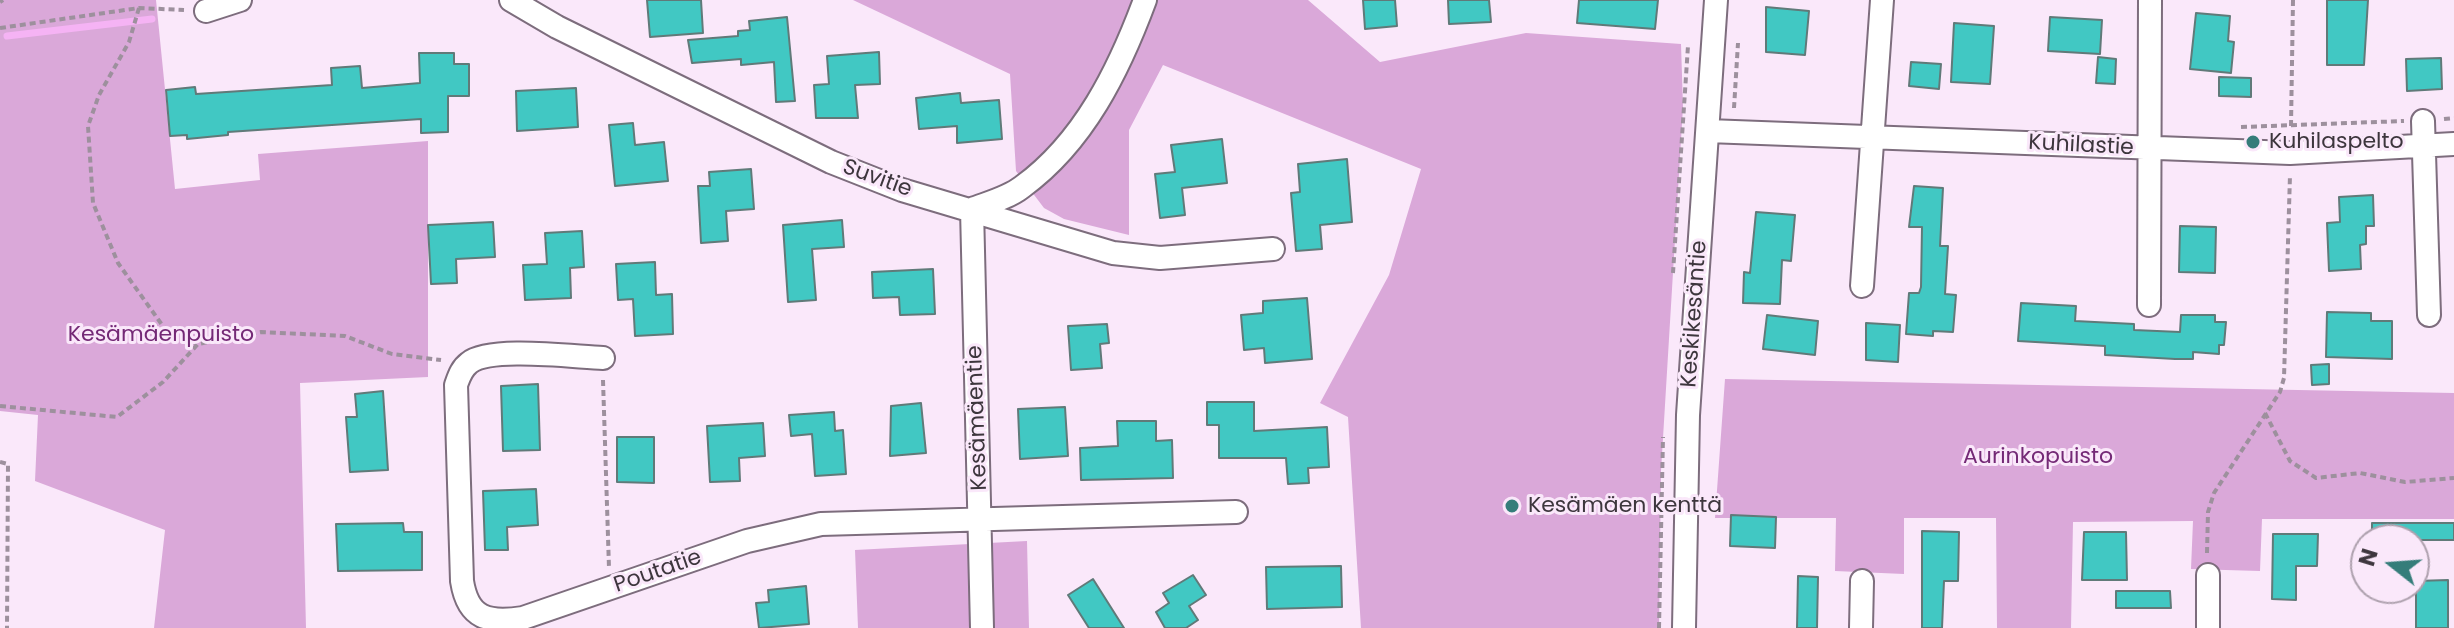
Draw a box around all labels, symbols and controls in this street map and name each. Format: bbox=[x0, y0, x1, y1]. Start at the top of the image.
place label: Kuhilaspelto bbox=[2269, 129, 2404, 155]
street label: Kuhilastie bbox=[2028, 130, 2134, 162]
marker: Kuhilaspelto bbox=[2244, 133, 2262, 151]
street label: Suvitie bbox=[839, 154, 915, 204]
street label: Keskikesäntie bbox=[1677, 240, 1713, 388]
park label: Kesämäenpuisto bbox=[68, 322, 254, 348]
street label: Kesämäentie bbox=[962, 345, 994, 491]
park label: Aurinkopuisto bbox=[1963, 444, 2113, 470]
place label: Kesämäen kenttä bbox=[1528, 493, 1722, 519]
marker: Kesämäen kenttä bbox=[1503, 497, 1521, 515]
north arrow bbox=[2350, 524, 2430, 604]
street label: Poutatie bbox=[611, 545, 705, 599]
text: N bbox=[2351, 545, 2386, 570]

